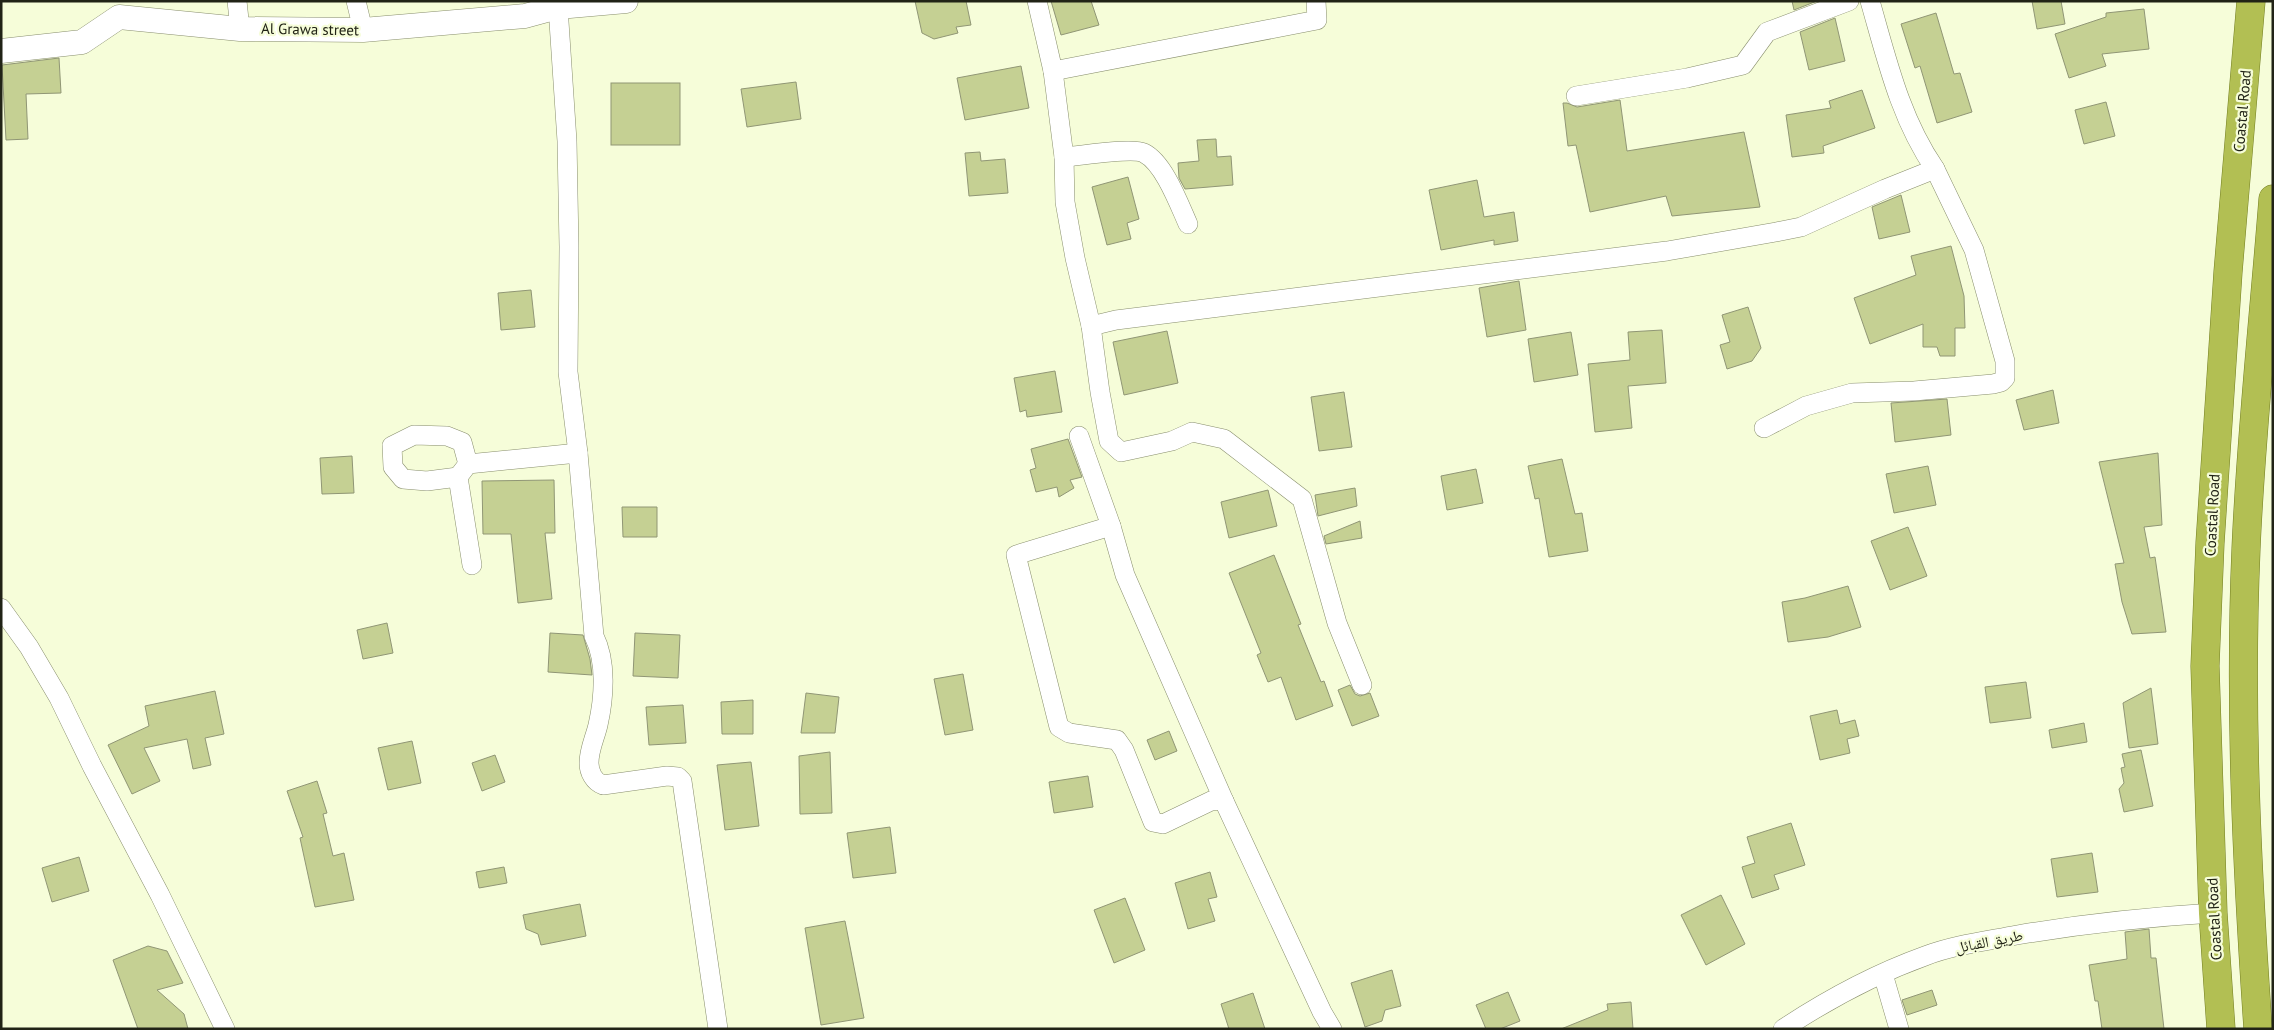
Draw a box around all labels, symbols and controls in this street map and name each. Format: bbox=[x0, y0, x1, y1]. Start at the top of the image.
street label: Al Grawa street bbox=[261, 19, 359, 39]
street label: Coastal Road bbox=[2229, 69, 2255, 153]
street label: Coastal Road bbox=[2200, 473, 2224, 557]
street label: Coastal Road bbox=[2202, 877, 2226, 961]
street label: طريق القبائل bbox=[1954, 925, 2025, 958]

